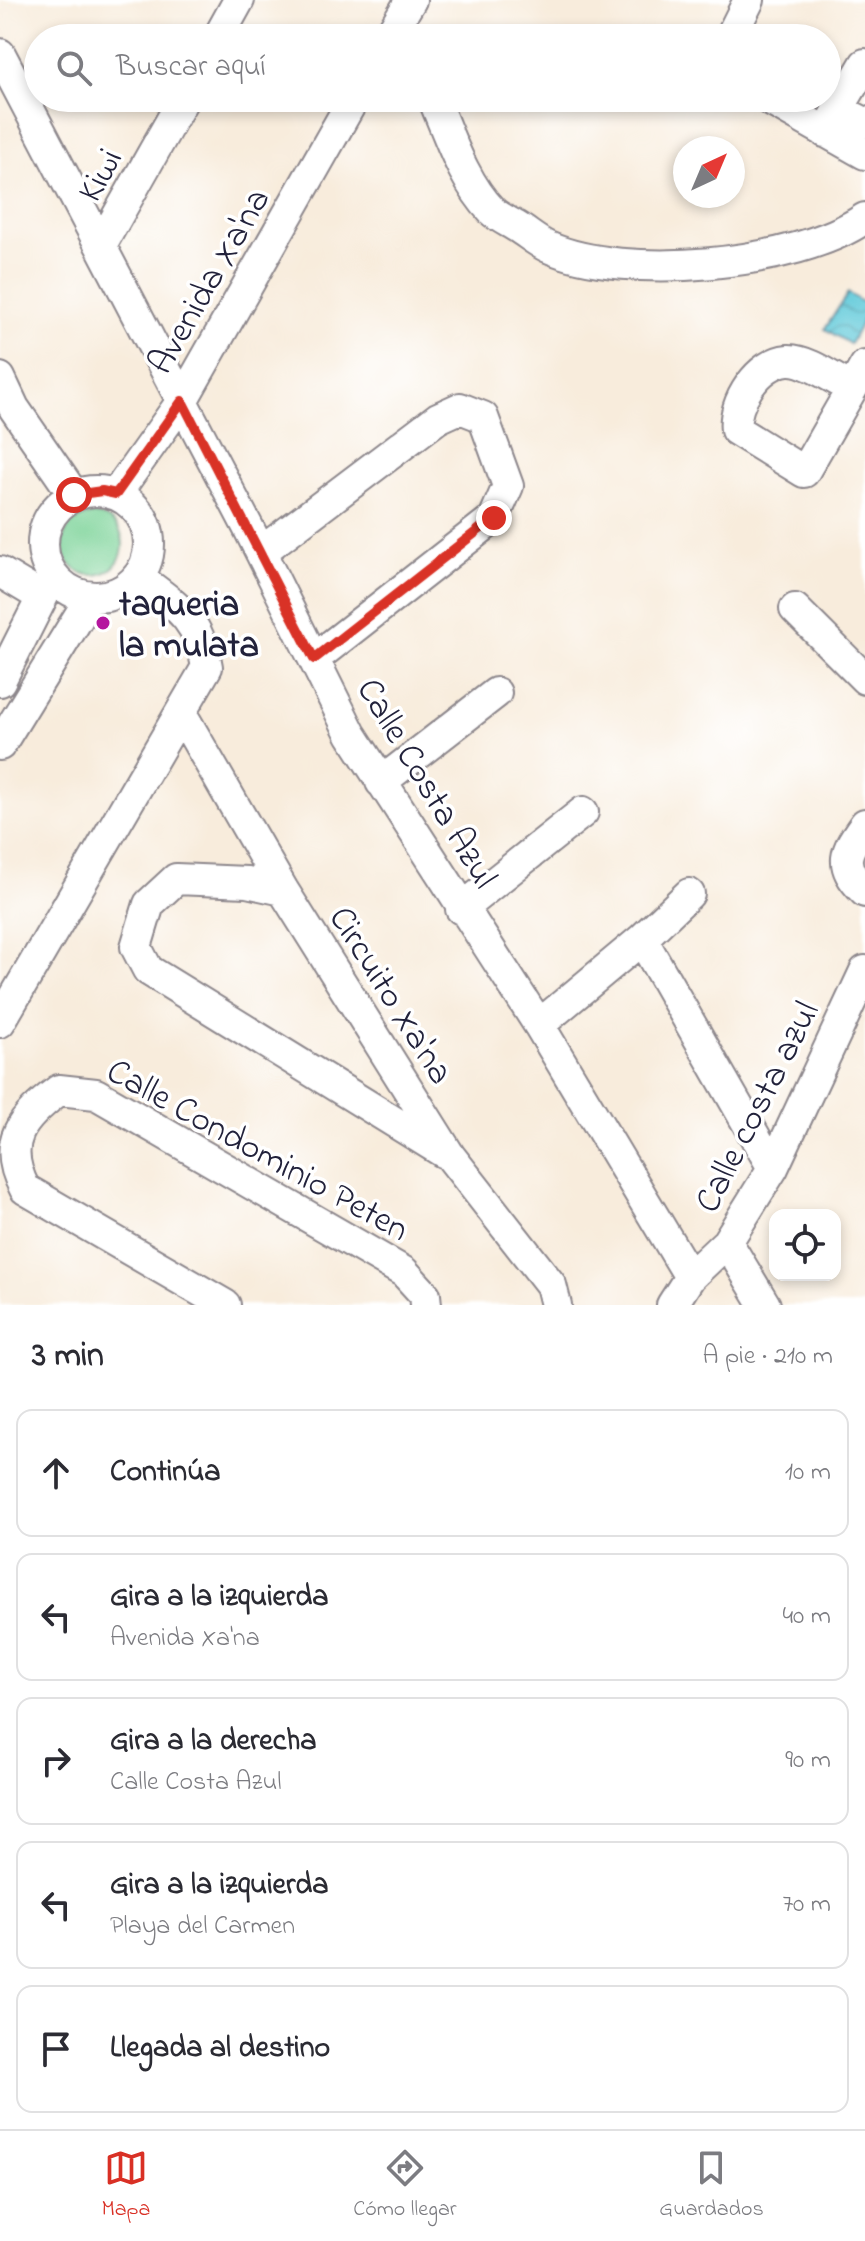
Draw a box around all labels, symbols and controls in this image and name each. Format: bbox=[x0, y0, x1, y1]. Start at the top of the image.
search box bbox=[24, 24, 841, 112]
icon: search bbox=[52, 46, 96, 90]
text: Buscar aquí bbox=[116, 46, 266, 90]
north arrow bbox=[673, 136, 745, 208]
street label: Kiwi bbox=[66, 140, 138, 213]
street label: Avenida Xa'na bbox=[136, 179, 286, 385]
route start bbox=[56, 477, 92, 513]
route end bbox=[476, 500, 512, 536]
place label: taqueria la mulata bbox=[118, 580, 259, 674]
marker: taqueria la mulata bbox=[94, 614, 112, 632]
street label: Calle Costa Azul bbox=[341, 669, 509, 900]
street label: Circuito Xa'na bbox=[313, 897, 465, 1096]
street label: Calle costa azul bbox=[683, 993, 835, 1223]
street label: Calle Condominio Peten bbox=[96, 1047, 418, 1257]
map controls bbox=[769, 1209, 841, 1281]
button: locate bbox=[769, 1209, 841, 1281]
text: 3 min bbox=[32, 1332, 104, 1382]
text: A pie · 210 m bbox=[702, 1338, 833, 1376]
icon: ahead bbox=[34, 1451, 78, 1495]
text: Continúa bbox=[110, 1451, 220, 1495]
text: 10 m bbox=[785, 1454, 831, 1492]
text: Gira a la izquierda bbox=[110, 1576, 328, 1620]
icon: left bbox=[34, 1595, 78, 1639]
text: 40 m bbox=[782, 1598, 831, 1636]
text: Avenida Xa'na bbox=[110, 1620, 260, 1658]
text: Gira a la derecha bbox=[110, 1720, 316, 1764]
icon: right bbox=[34, 1739, 78, 1783]
text: 90 m bbox=[785, 1742, 831, 1780]
text: Calle Costa Azul bbox=[110, 1764, 282, 1802]
text: Gira a la izquierda bbox=[110, 1864, 328, 1908]
icon: left bbox=[34, 1883, 78, 1927]
text: 70 m bbox=[782, 1886, 831, 1924]
text: Playa del Carmen bbox=[110, 1908, 295, 1946]
icon: arrive bbox=[34, 2027, 78, 2071]
text: Llegada al destino bbox=[110, 2027, 330, 2071]
tab: Mapa bbox=[101, 2146, 150, 2226]
tab: Cómo llegar bbox=[353, 2146, 457, 2226]
tab: Guardados bbox=[659, 2146, 764, 2226]

